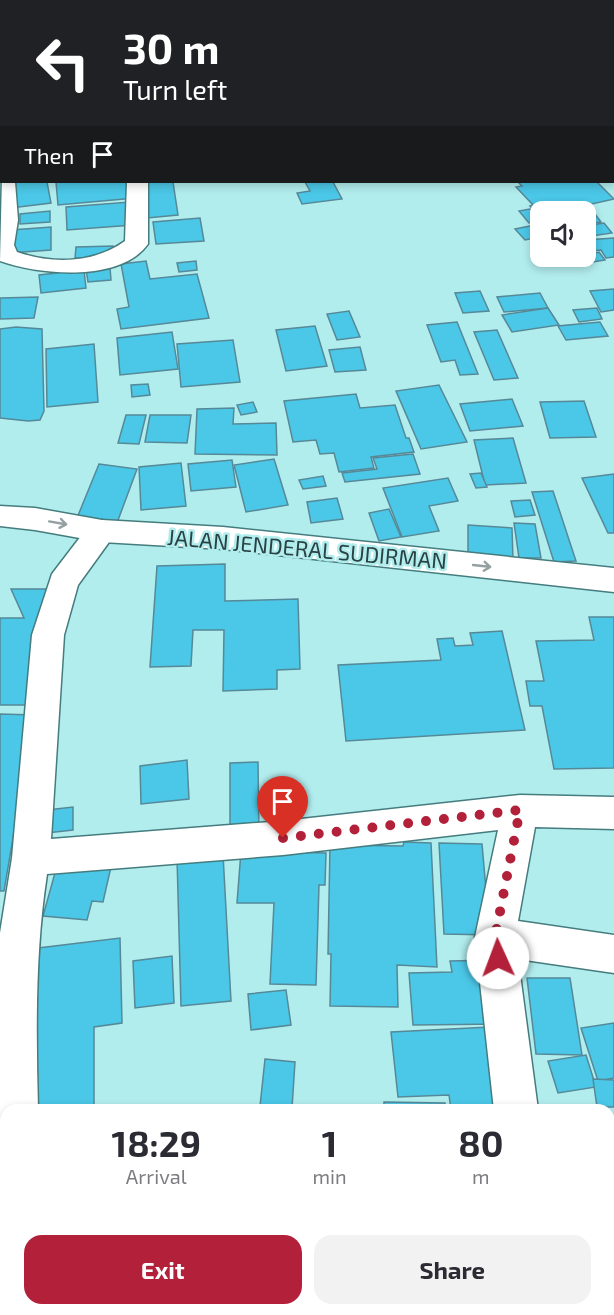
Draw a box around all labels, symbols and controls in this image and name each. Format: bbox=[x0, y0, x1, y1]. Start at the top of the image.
text: 30 m bbox=[123, 22, 219, 72]
icon: left bbox=[24, 24, 102, 102]
text: Turn left bbox=[123, 73, 227, 105]
icon: arrive bbox=[86, 138, 119, 171]
text: Then bbox=[24, 142, 74, 168]
map controls bbox=[530, 201, 596, 267]
button: sound bbox=[530, 201, 596, 267]
one-way arrow bbox=[48, 518, 67, 529]
street label: JALAN JENDERAL SUDIRMAN bbox=[166, 523, 448, 573]
one-way arrow bbox=[471, 561, 491, 572]
pin bbox=[257, 776, 308, 838]
icon: arrive bbox=[266, 785, 299, 818]
position arrow bbox=[466, 926, 530, 990]
text: 18:29 bbox=[112, 1121, 201, 1164]
text: 1 bbox=[322, 1121, 337, 1164]
text: 80 bbox=[458, 1121, 503, 1164]
text: Arrival bbox=[126, 1164, 187, 1188]
text: min bbox=[313, 1164, 347, 1188]
text: m bbox=[472, 1164, 490, 1188]
button: Exit bbox=[24, 1235, 302, 1304]
button: Share bbox=[314, 1235, 591, 1304]

